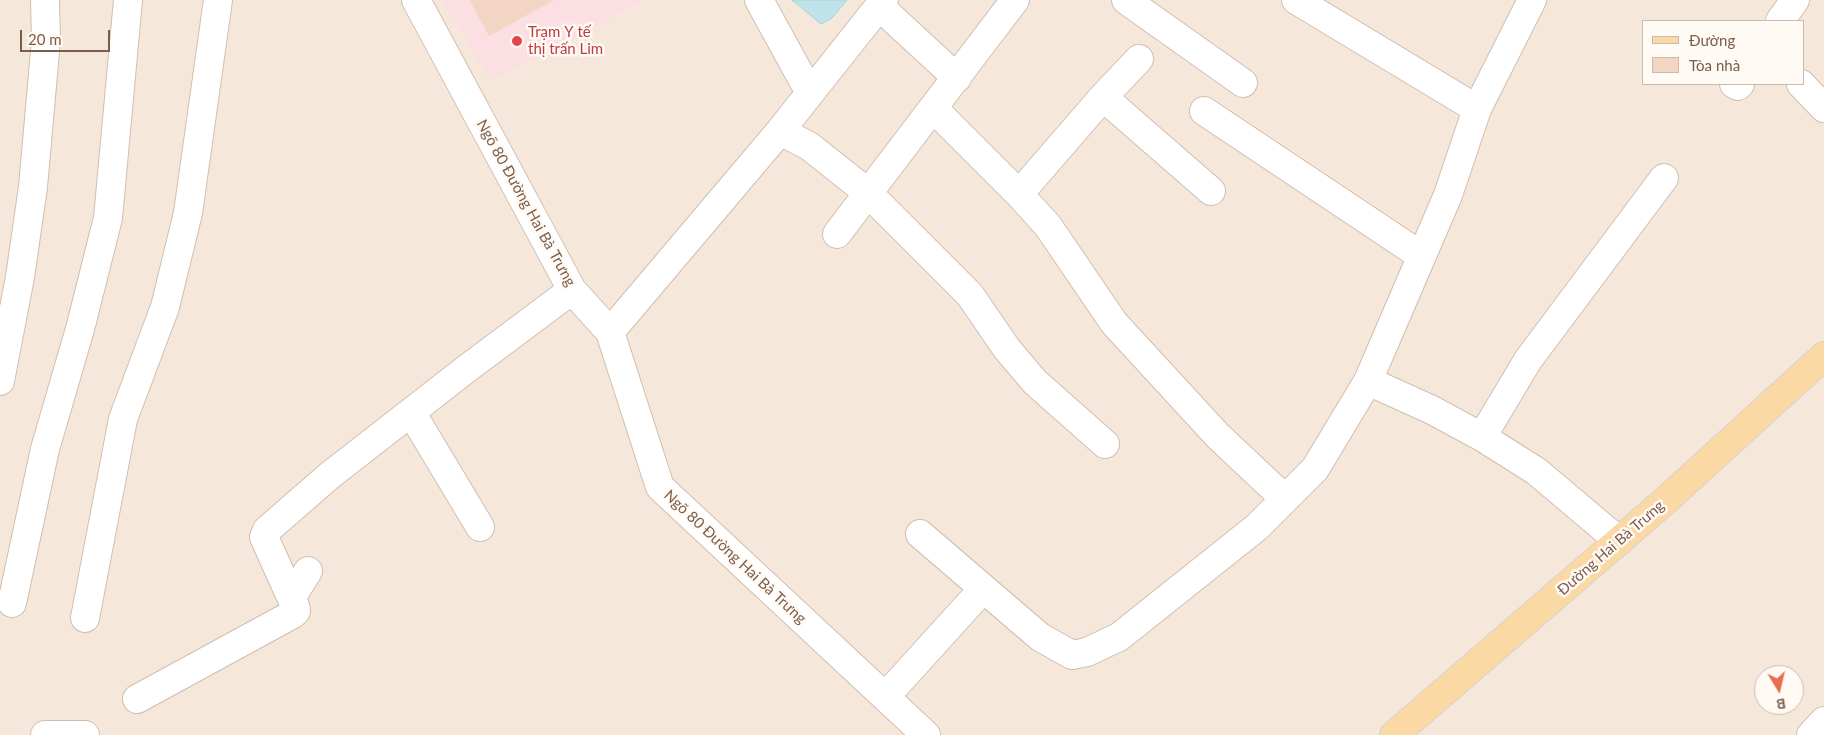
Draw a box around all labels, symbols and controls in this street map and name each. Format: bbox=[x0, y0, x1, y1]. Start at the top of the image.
scale bar bbox=[22, 20, 112, 52]
legend bbox=[1642, 20, 1804, 85]
place label: Trạm Y tế thị trấn Lim bbox=[528, 23, 603, 58]
text: 20 m bbox=[28, 30, 62, 48]
text: Đường bbox=[1689, 31, 1735, 49]
marker: Trạm Y tế thị trấn Lim bbox=[510, 34, 524, 48]
text: Tòa nhà bbox=[1689, 56, 1740, 74]
street label: Ngõ 80 Đường Hai Bà Trưng bbox=[473, 116, 579, 290]
street label: Ngõ 80 Đường Hai Bà Trưng bbox=[660, 486, 810, 628]
street label: Đường Hai Bà Trưng bbox=[1554, 497, 1668, 599]
north arrow bbox=[1754, 665, 1804, 715]
text: B bbox=[1775, 695, 1787, 713]

